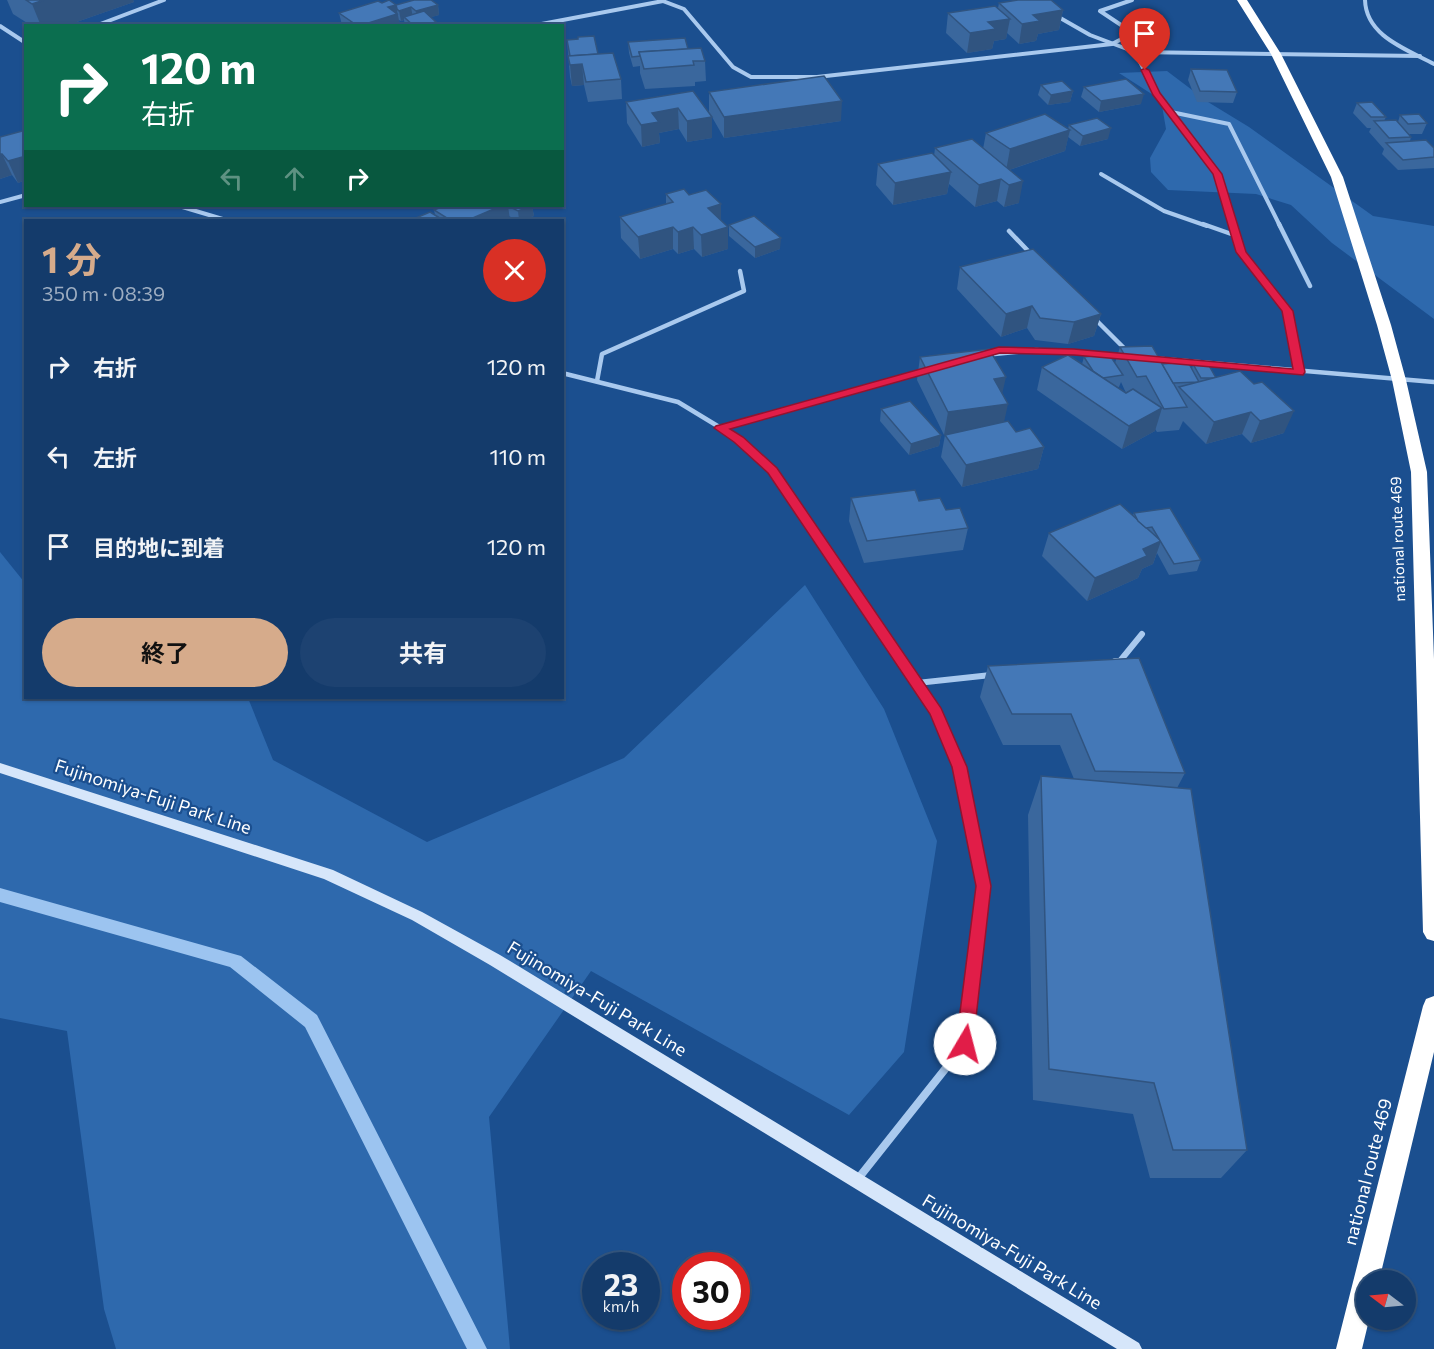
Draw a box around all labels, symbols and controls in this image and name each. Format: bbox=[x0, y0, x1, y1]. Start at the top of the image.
pin bbox=[1119, 8, 1170, 70]
icon: arrive bbox=[1128, 17, 1161, 50]
text: 120 m bbox=[141, 41, 256, 93]
icon: right bbox=[42, 48, 120, 126]
text: 右折 bbox=[141, 97, 195, 130]
icon: left bbox=[215, 162, 248, 195]
icon: ahead bbox=[278, 162, 311, 195]
icon: right bbox=[341, 162, 374, 195]
text: 1 分 bbox=[42, 236, 101, 280]
button: close bbox=[483, 239, 546, 302]
text: 350 m · 08:39 bbox=[42, 281, 165, 305]
icon: right bbox=[42, 350, 75, 383]
text: 120 m bbox=[487, 353, 546, 380]
text: 右折 bbox=[93, 354, 137, 381]
icon: left bbox=[42, 440, 75, 473]
text: 110 m bbox=[489, 443, 546, 470]
text: 左折 bbox=[93, 444, 137, 471]
street label: national route 469 bbox=[1386, 476, 1408, 602]
icon: arrive bbox=[42, 530, 75, 563]
text: 120 m bbox=[487, 533, 546, 560]
text: 目的地に到着 bbox=[93, 534, 225, 561]
button: 終了 bbox=[42, 618, 288, 687]
button: 共有 bbox=[300, 618, 546, 687]
street label: Fujinomiya-Fuji Park Line bbox=[52, 754, 254, 838]
street label: Fujinomiya-Fuji Park Line bbox=[504, 936, 691, 1060]
position arrow bbox=[933, 1012, 997, 1076]
street label: national route 469 bbox=[1338, 1096, 1396, 1247]
street label: Fujinomiya-Fuji Park Line bbox=[919, 1189, 1106, 1313]
speed limit sign: 30 bbox=[672, 1252, 750, 1330]
text: 23 bbox=[604, 1265, 638, 1302]
north arrow bbox=[1356, 1270, 1416, 1330]
map controls bbox=[1356, 1270, 1416, 1330]
text: km/h bbox=[603, 1297, 639, 1315]

